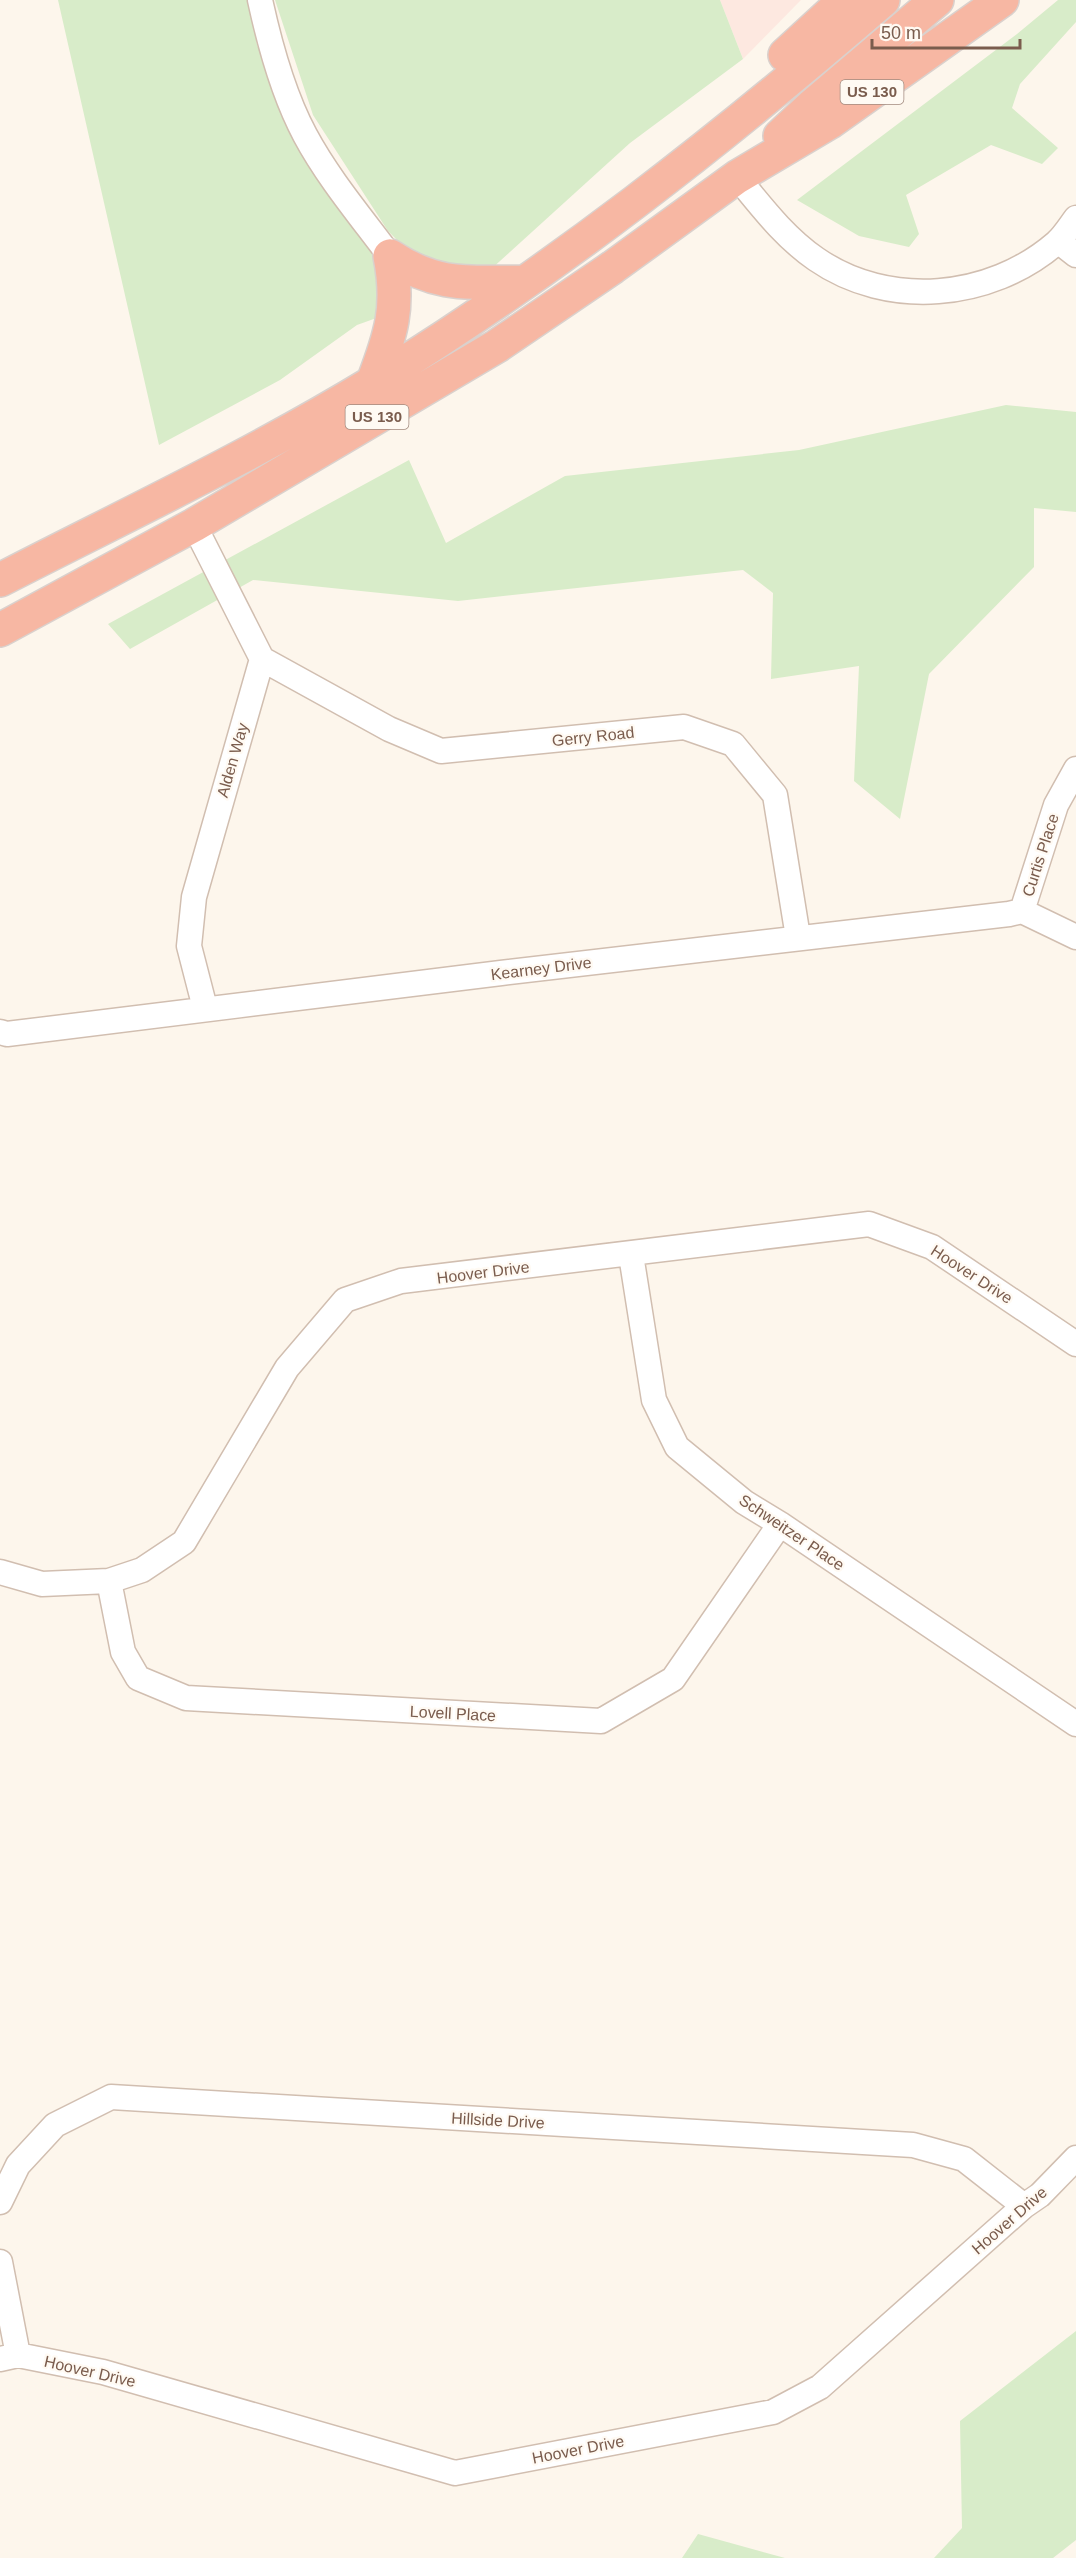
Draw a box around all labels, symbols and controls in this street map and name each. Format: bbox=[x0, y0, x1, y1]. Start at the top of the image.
scale bar bbox=[872, 12, 1020, 50]
text: 50 m bbox=[881, 23, 921, 43]
road number: US 130 bbox=[840, 80, 904, 104]
road number: US 130 bbox=[346, 405, 409, 429]
street label: Alden Way bbox=[214, 721, 251, 799]
street label: Gerry Road bbox=[551, 724, 635, 749]
street label: Curtis Place bbox=[1019, 811, 1062, 899]
street label: Kearney Drive bbox=[490, 954, 593, 983]
street label: Hoover Drive bbox=[928, 1242, 1016, 1307]
street label: Hoover Drive bbox=[436, 1258, 531, 1287]
street label: Schweitzer Place bbox=[736, 1491, 847, 1574]
street label: Lovell Place bbox=[409, 1703, 497, 1724]
street label: Hillside Drive bbox=[451, 2110, 545, 2131]
street label: Hoover Drive bbox=[969, 2183, 1050, 2257]
street label: Hoover Drive bbox=[42, 2353, 137, 2390]
street label: Hoover Drive bbox=[531, 2432, 626, 2467]

